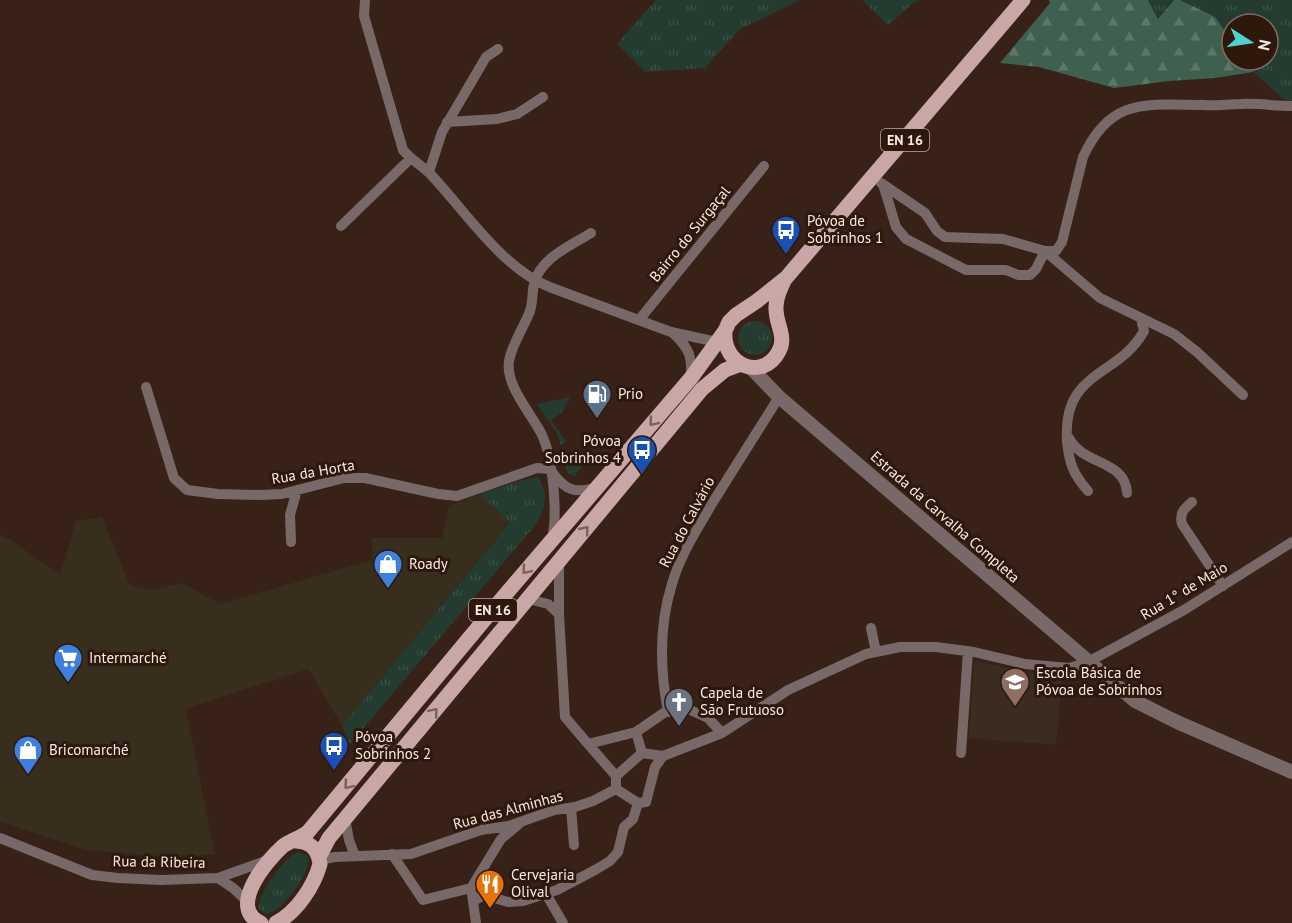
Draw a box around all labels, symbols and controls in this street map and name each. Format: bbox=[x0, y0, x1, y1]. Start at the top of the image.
north arrow bbox=[1220, 12, 1280, 72]
text: N bbox=[1254, 38, 1276, 52]
road number: EN 16 bbox=[881, 129, 929, 151]
street label: Bairro do Surgaçal bbox=[645, 181, 734, 285]
place label: Póvoa de Sobrinhos 1 bbox=[807, 211, 883, 247]
bus stop icon: Póvoa de Sobrinhos 1 bbox=[770, 214, 802, 256]
fuel station icon: Prio bbox=[581, 378, 613, 420]
place label: Prio bbox=[618, 384, 643, 403]
one-way arrow bbox=[649, 415, 660, 426]
place label: Póvoa Sobrinhos 4 bbox=[545, 431, 621, 467]
bus stop icon: Póvoa Sobrinhos 4 bbox=[626, 434, 658, 476]
street label: Estrada da Carvalha Completa bbox=[867, 447, 1024, 587]
street label: Rua da Horta bbox=[270, 455, 356, 488]
street label: Rua do Calvário bbox=[655, 473, 719, 571]
one-way arrow bbox=[578, 526, 589, 537]
shop icon: Roady bbox=[372, 548, 404, 590]
place label: Roady bbox=[409, 554, 448, 573]
street label: Rua 1° de Maio bbox=[1137, 557, 1231, 624]
one-way arrow bbox=[523, 563, 534, 574]
road number: EN 16 bbox=[469, 599, 517, 621]
supermarket icon: Intermarché bbox=[52, 642, 84, 684]
place label: Intermarché bbox=[89, 648, 167, 667]
place label: Escola Básica de Póvoa de Sobrinhos bbox=[1036, 663, 1162, 699]
school or university icon: Escola Básica de Póvoa de Sobrinhos bbox=[999, 666, 1031, 708]
place label: Capela de São Frutuoso bbox=[700, 683, 784, 719]
church icon: Capela de São Frutuoso bbox=[663, 686, 695, 728]
one-way arrow bbox=[426, 708, 437, 719]
place label: Póvoa Sobrinhos 2 bbox=[355, 727, 431, 763]
bus stop icon: Póvoa Sobrinhos 2 bbox=[318, 730, 350, 772]
shop icon: Bricomarché bbox=[12, 734, 44, 776]
place label: Bricomarché bbox=[49, 740, 129, 759]
one-way arrow bbox=[344, 778, 355, 789]
street label: Rua das Alminhas bbox=[451, 786, 565, 833]
street label: Rua da Ribeira bbox=[112, 851, 206, 872]
place label: Cervejaria Olival bbox=[511, 865, 574, 901]
restaurant icon: Cervejaria Olival bbox=[474, 868, 506, 910]

